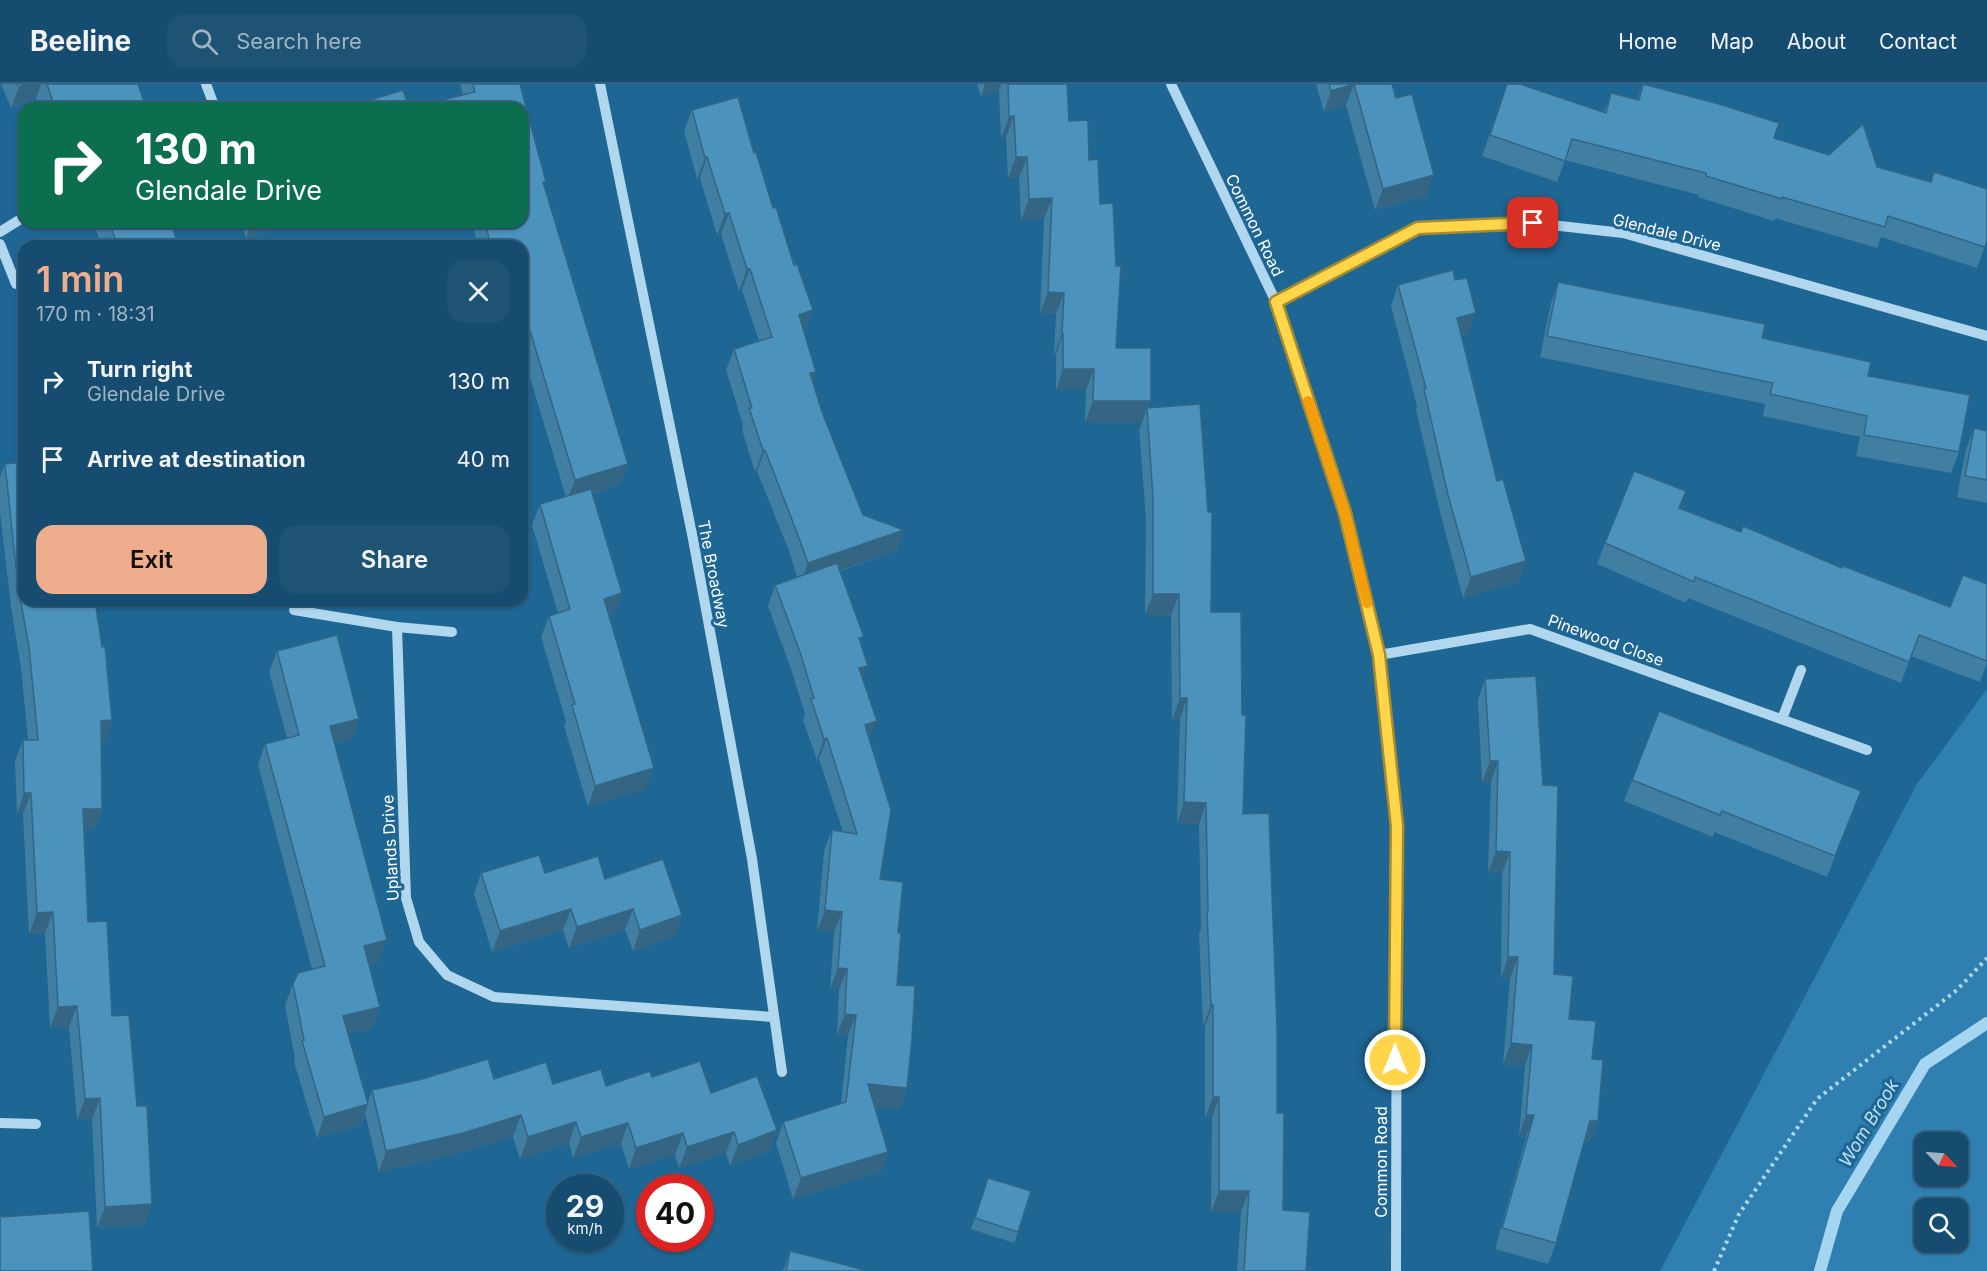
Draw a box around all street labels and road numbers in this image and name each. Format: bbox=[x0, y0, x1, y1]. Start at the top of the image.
street label: Common Road bbox=[1222, 171, 1288, 279]
street label: Glendale Drive bbox=[1611, 209, 1723, 255]
street label: The Broadway bbox=[694, 518, 734, 630]
street label: Pinewood Close bbox=[1545, 610, 1667, 670]
street label: Uplands Drive bbox=[377, 794, 403, 902]
street label: Common Road bbox=[1371, 1106, 1391, 1218]

